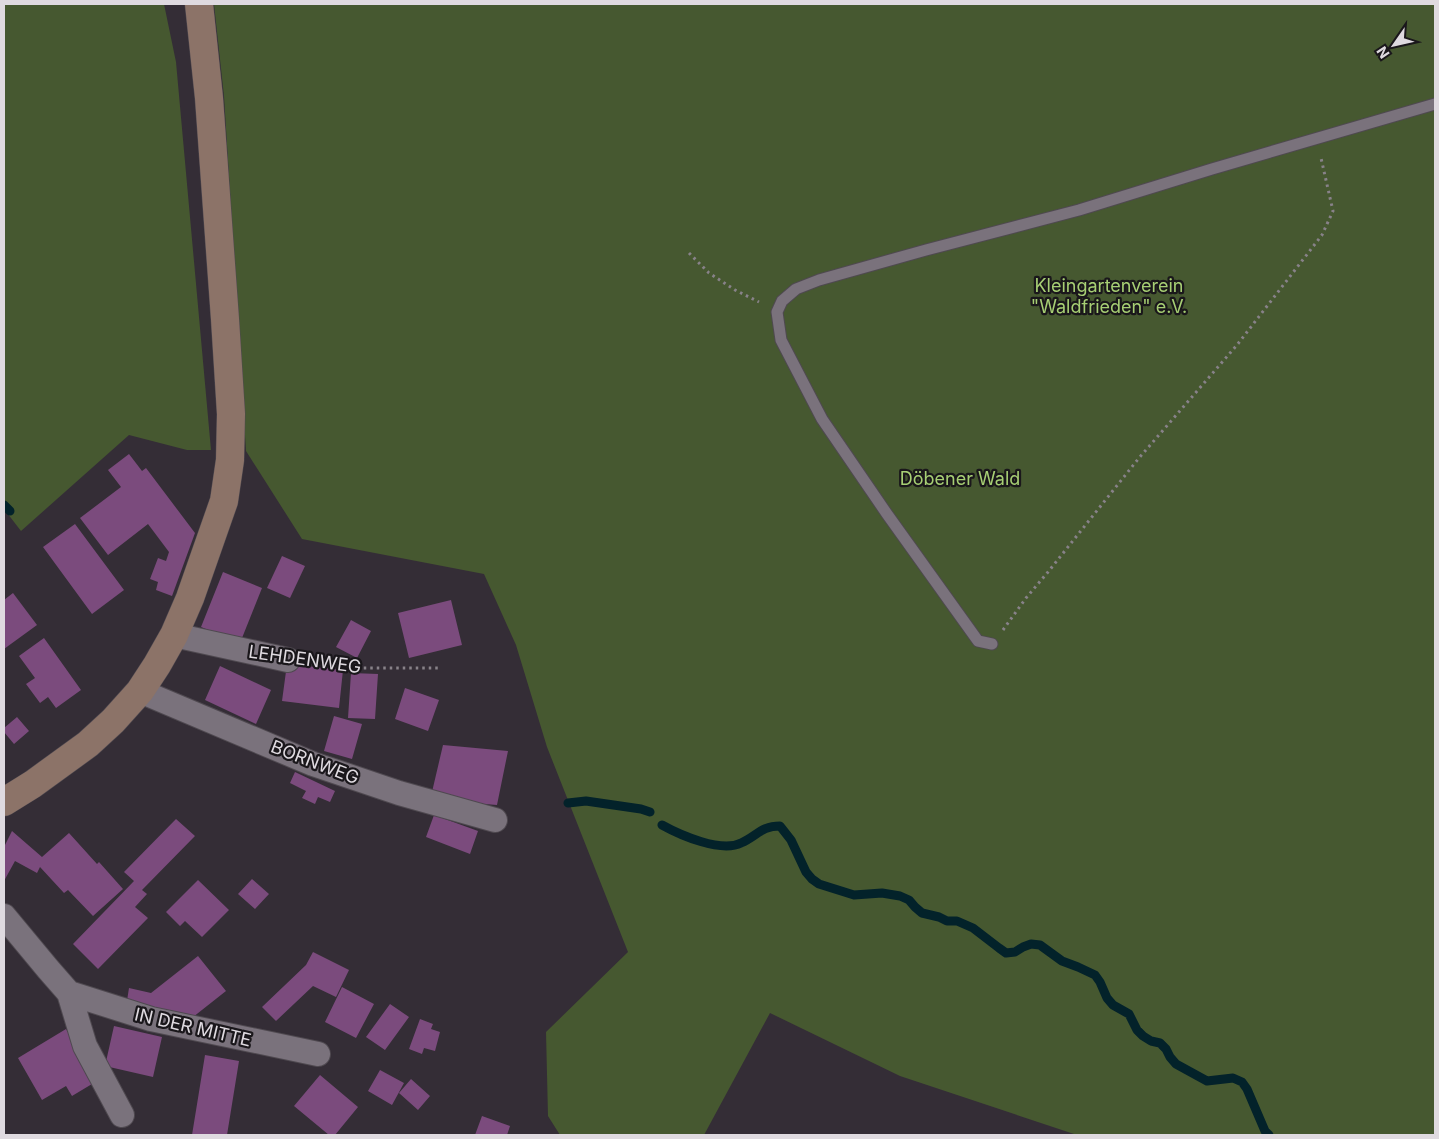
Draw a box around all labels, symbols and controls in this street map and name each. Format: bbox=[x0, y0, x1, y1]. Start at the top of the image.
north arrow bbox=[1369, 20, 1419, 70]
text: N bbox=[1373, 43, 1393, 62]
park label: Kleingartenverein "Waldfrieden" e.V. bbox=[1031, 275, 1187, 317]
park label: Döbener Wald bbox=[900, 468, 1020, 489]
street label: LEHDENWEG bbox=[247, 641, 363, 677]
street label: BORNWEG bbox=[268, 736, 362, 788]
street label: IN DER MITTE bbox=[133, 1003, 253, 1051]

